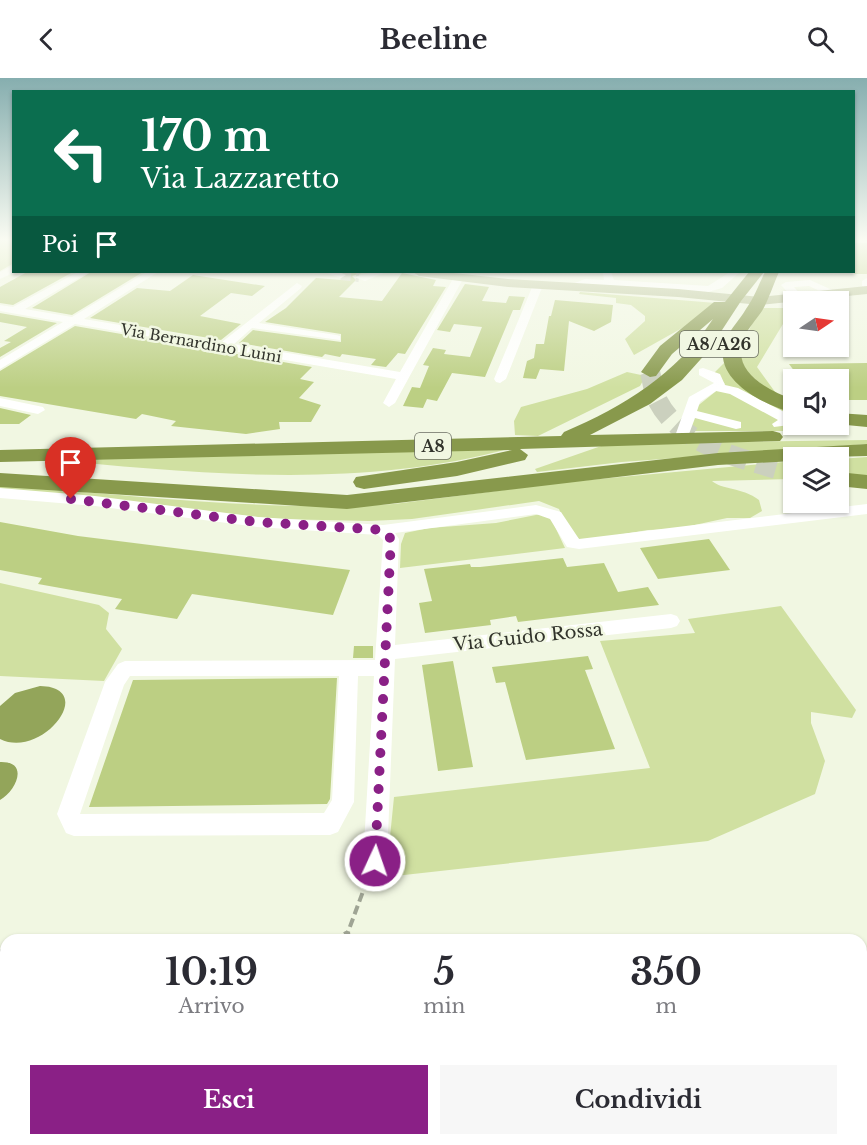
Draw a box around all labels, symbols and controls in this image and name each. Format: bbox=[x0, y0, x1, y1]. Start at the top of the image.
icon: back bbox=[30, 23, 63, 56]
text: Beeline bbox=[380, 23, 487, 56]
icon: search bbox=[804, 23, 837, 56]
text: 170 m bbox=[141, 110, 270, 162]
icon: left bbox=[42, 114, 120, 192]
text: Via Lazzaretto bbox=[141, 162, 339, 195]
icon: arrive bbox=[90, 228, 123, 261]
text: Poi bbox=[42, 231, 78, 258]
north arrow bbox=[783, 291, 849, 357]
map controls bbox=[783, 291, 849, 513]
street label: Via Bernardino Luini bbox=[118, 319, 283, 367]
road number: A8/A26 bbox=[680, 331, 758, 357]
button: sound bbox=[783, 369, 849, 435]
road number: A8 bbox=[415, 433, 451, 459]
pin bbox=[45, 437, 96, 499]
icon: arrive bbox=[54, 446, 87, 479]
button: layers bbox=[783, 447, 849, 513]
street label: Via Guido Rossa bbox=[451, 618, 604, 656]
position arrow bbox=[343, 829, 407, 893]
text: 10:19 bbox=[165, 950, 258, 995]
text: 5 bbox=[434, 950, 455, 995]
text: 350 bbox=[630, 950, 702, 995]
text: Arrivo bbox=[179, 994, 245, 1018]
text: min bbox=[423, 994, 465, 1018]
text: m bbox=[655, 994, 677, 1018]
button: Esci bbox=[30, 1065, 428, 1134]
button: Condividi bbox=[440, 1065, 837, 1134]

